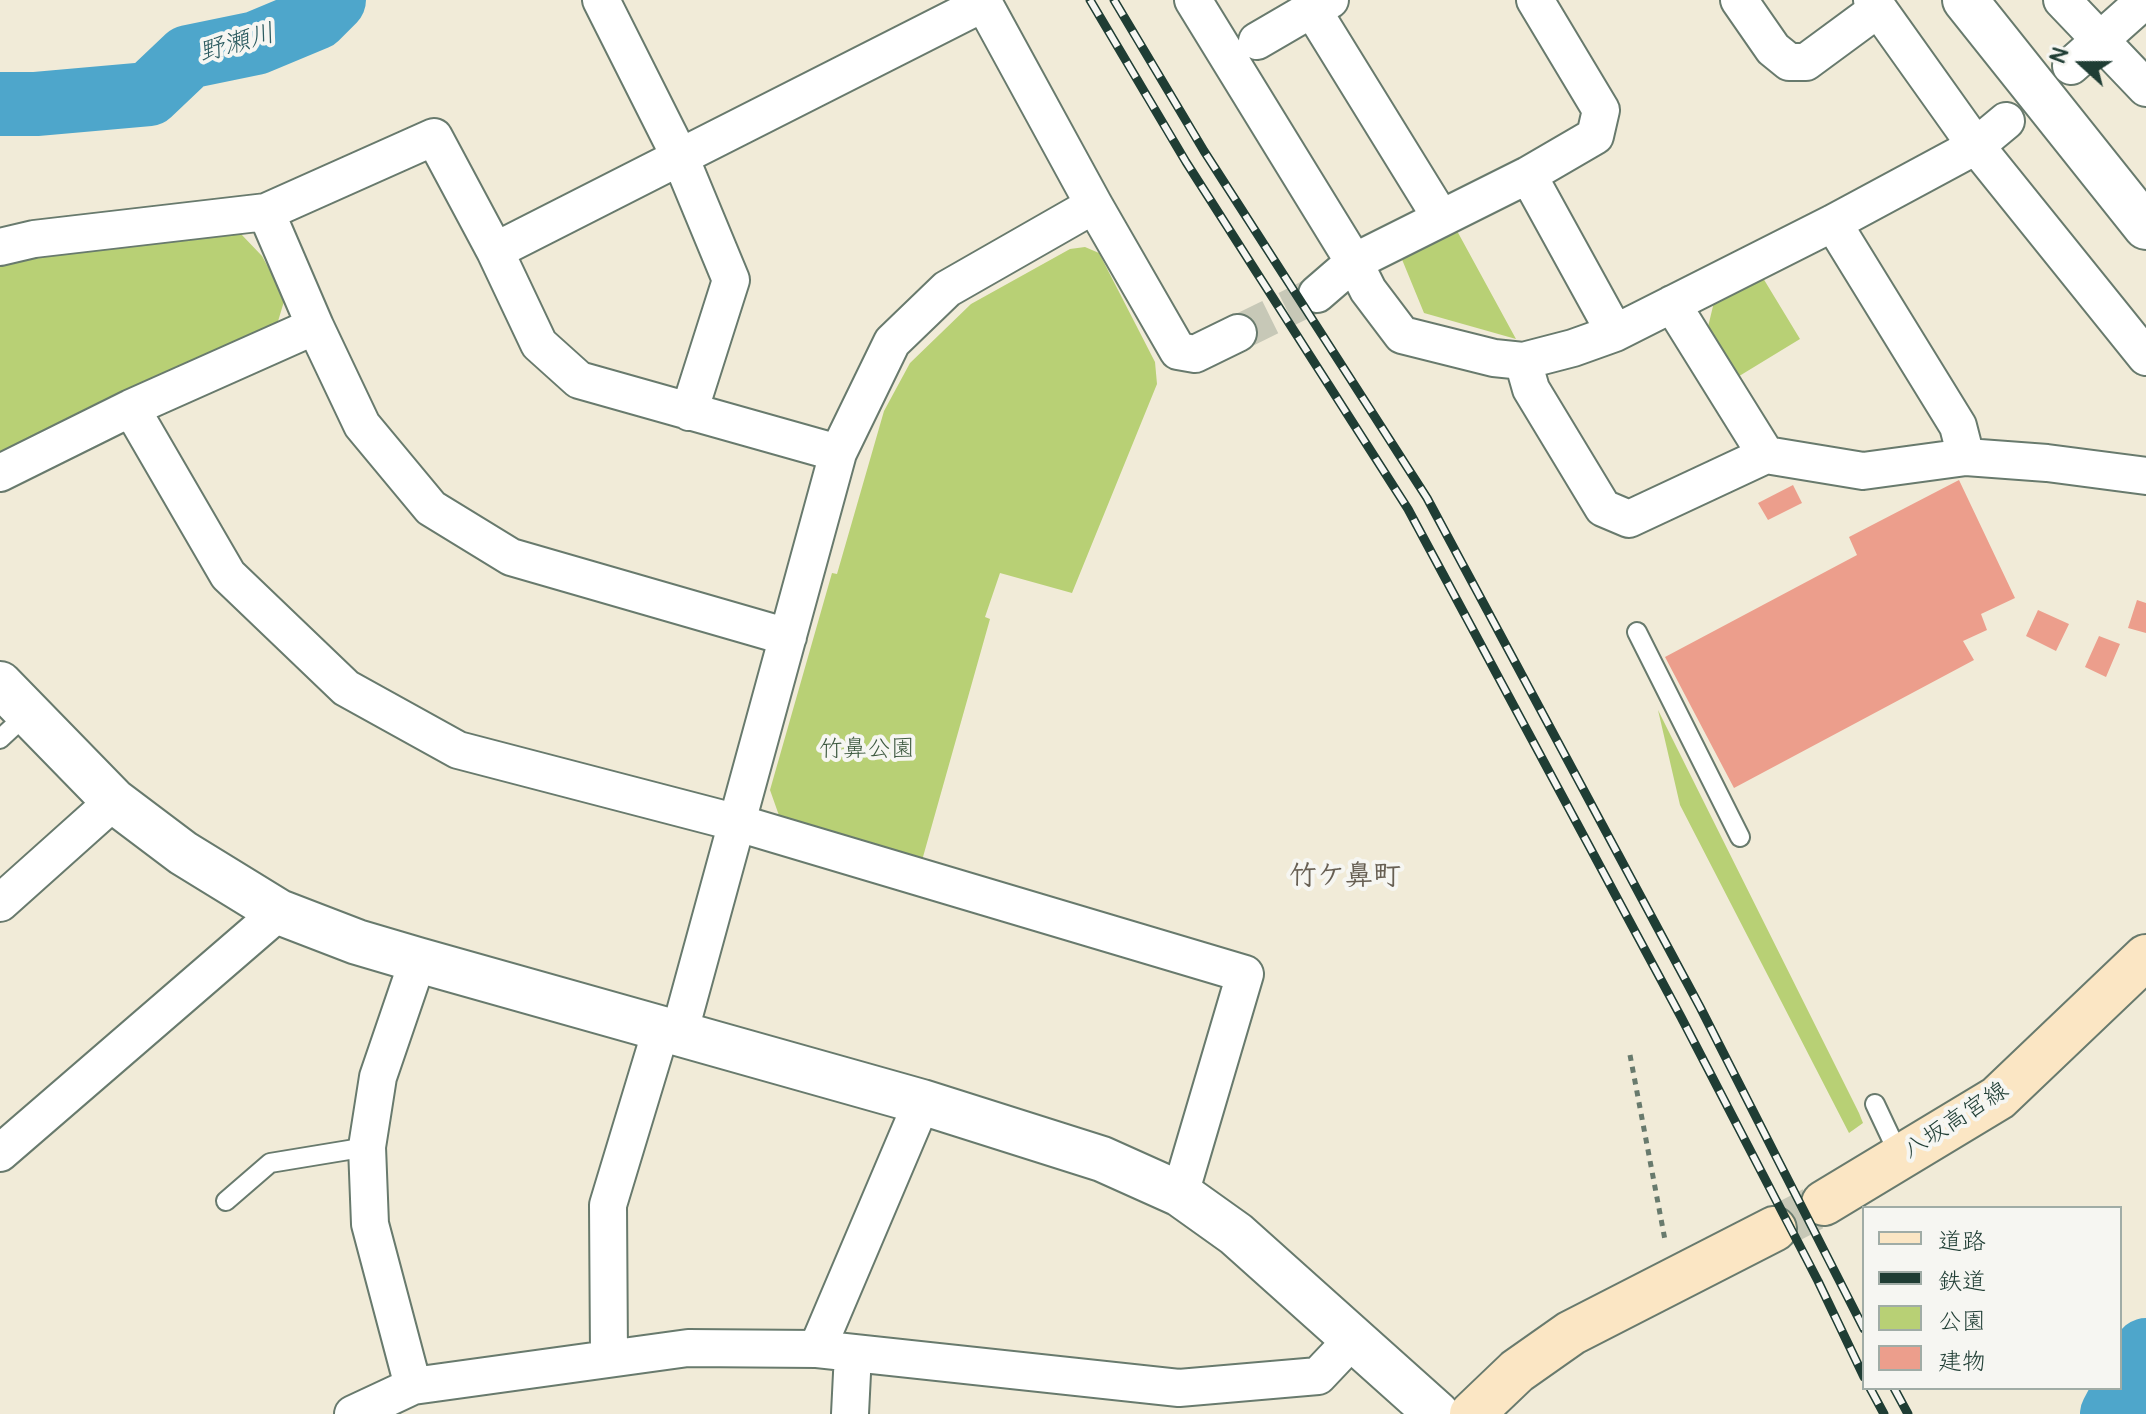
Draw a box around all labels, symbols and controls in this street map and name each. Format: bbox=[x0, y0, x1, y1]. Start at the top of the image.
water label: 野瀬川 bbox=[195, 18, 279, 70]
north arrow bbox=[2042, 24, 2122, 104]
text: N bbox=[2044, 43, 2075, 67]
park label: 竹鼻公園 bbox=[819, 736, 915, 764]
district label: 竹ケ鼻町 bbox=[1289, 860, 1401, 894]
street label: 八坂高宮線 bbox=[1898, 1076, 2014, 1166]
legend bbox=[1862, 1206, 2122, 1390]
text: 道路 bbox=[1938, 1227, 1986, 1256]
text: 鉄道 bbox=[1938, 1267, 1986, 1296]
text: 公園 bbox=[1938, 1307, 1986, 1336]
text: 建物 bbox=[1938, 1347, 1986, 1376]

